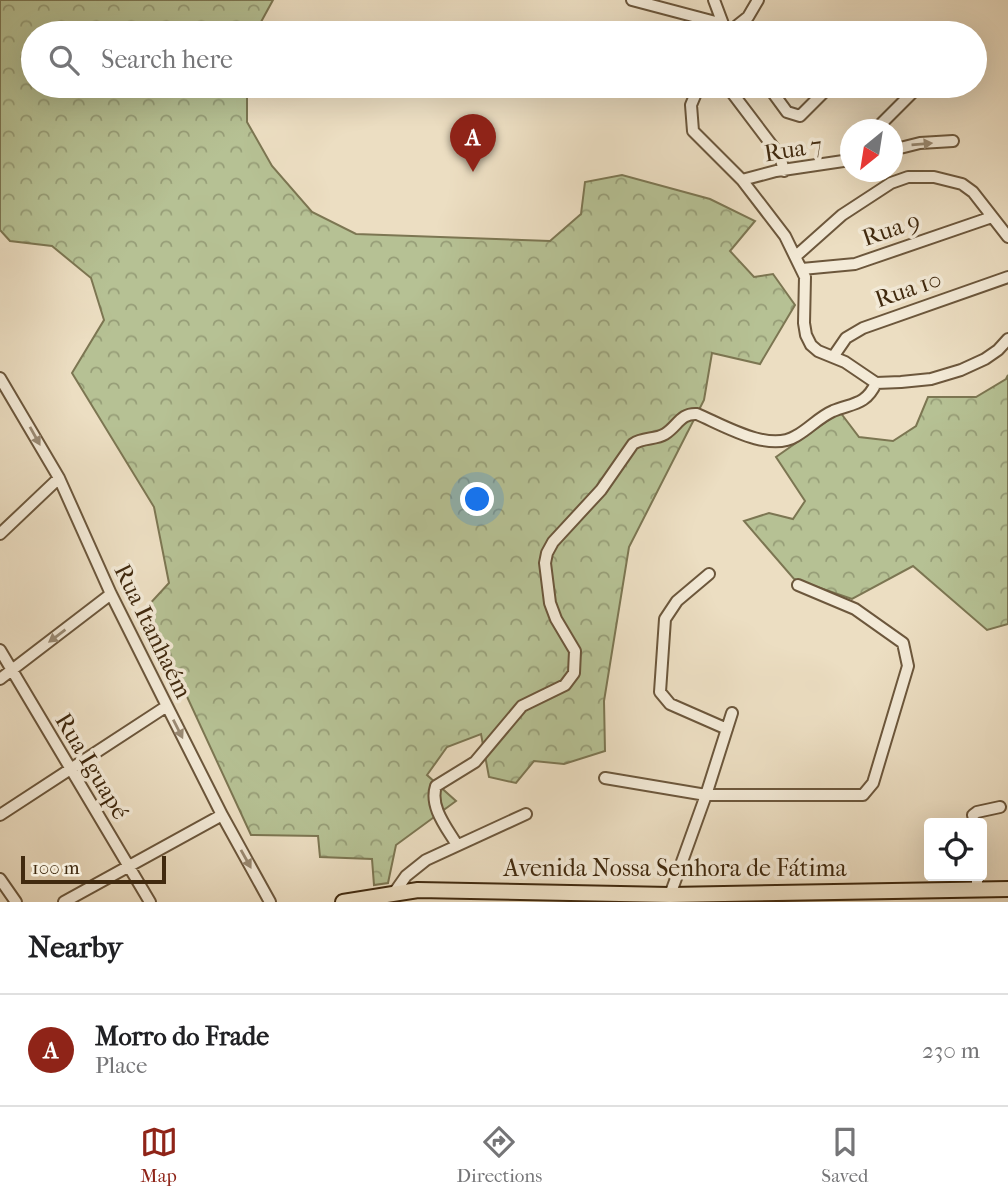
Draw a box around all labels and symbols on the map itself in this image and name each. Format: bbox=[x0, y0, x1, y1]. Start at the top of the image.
pin: A bbox=[450, 114, 496, 172]
north arrow bbox=[840, 119, 903, 182]
street label: Rua 7 bbox=[762, 131, 824, 167]
one-way arrow bbox=[911, 138, 933, 149]
street label: Rua 9 bbox=[858, 206, 924, 252]
street label: Rua 10 bbox=[871, 265, 945, 313]
one-way arrow bbox=[29, 427, 41, 446]
your location bbox=[460, 482, 494, 516]
street label: Rua Itanhaém bbox=[108, 559, 198, 703]
one-way arrow bbox=[48, 628, 66, 643]
street label: Rua Iguapé bbox=[49, 708, 135, 824]
one-way arrow bbox=[173, 719, 184, 739]
one-way arrow bbox=[240, 849, 252, 868]
scale bar bbox=[21, 853, 166, 885]
street label: Avenida Nossa Senhora de Fátima bbox=[502, 854, 847, 882]

